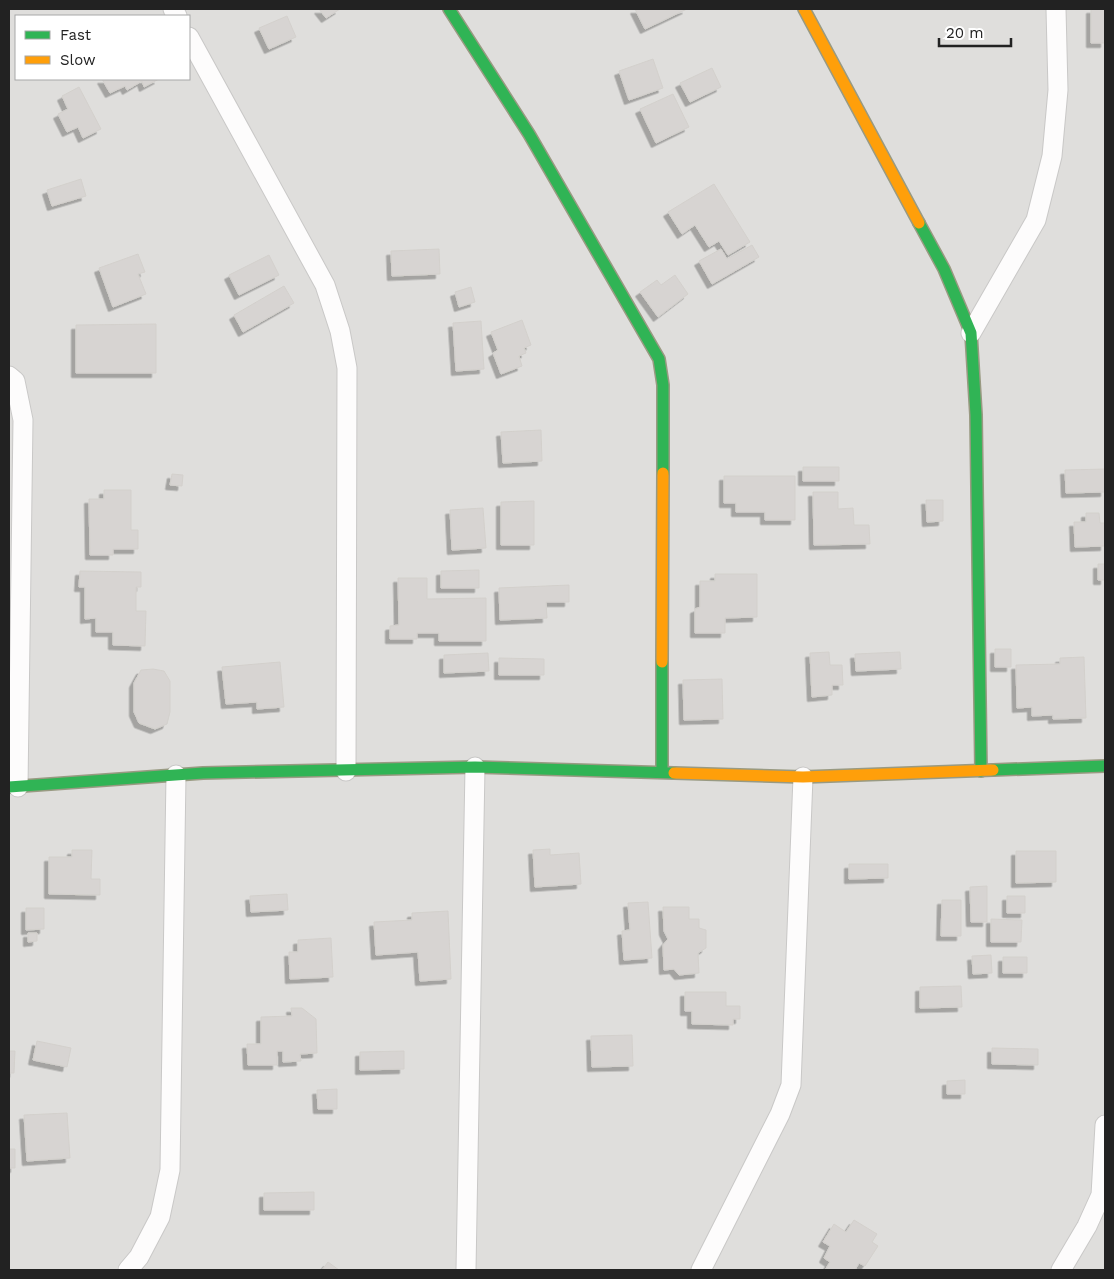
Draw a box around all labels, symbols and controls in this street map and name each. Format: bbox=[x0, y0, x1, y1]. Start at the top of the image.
legend bbox=[15, 15, 190, 80]
scale bar bbox=[939, 15, 1012, 47]
text: 20 m bbox=[946, 24, 984, 42]
text: Fast bbox=[60, 26, 92, 44]
text: Slow bbox=[60, 51, 96, 69]

